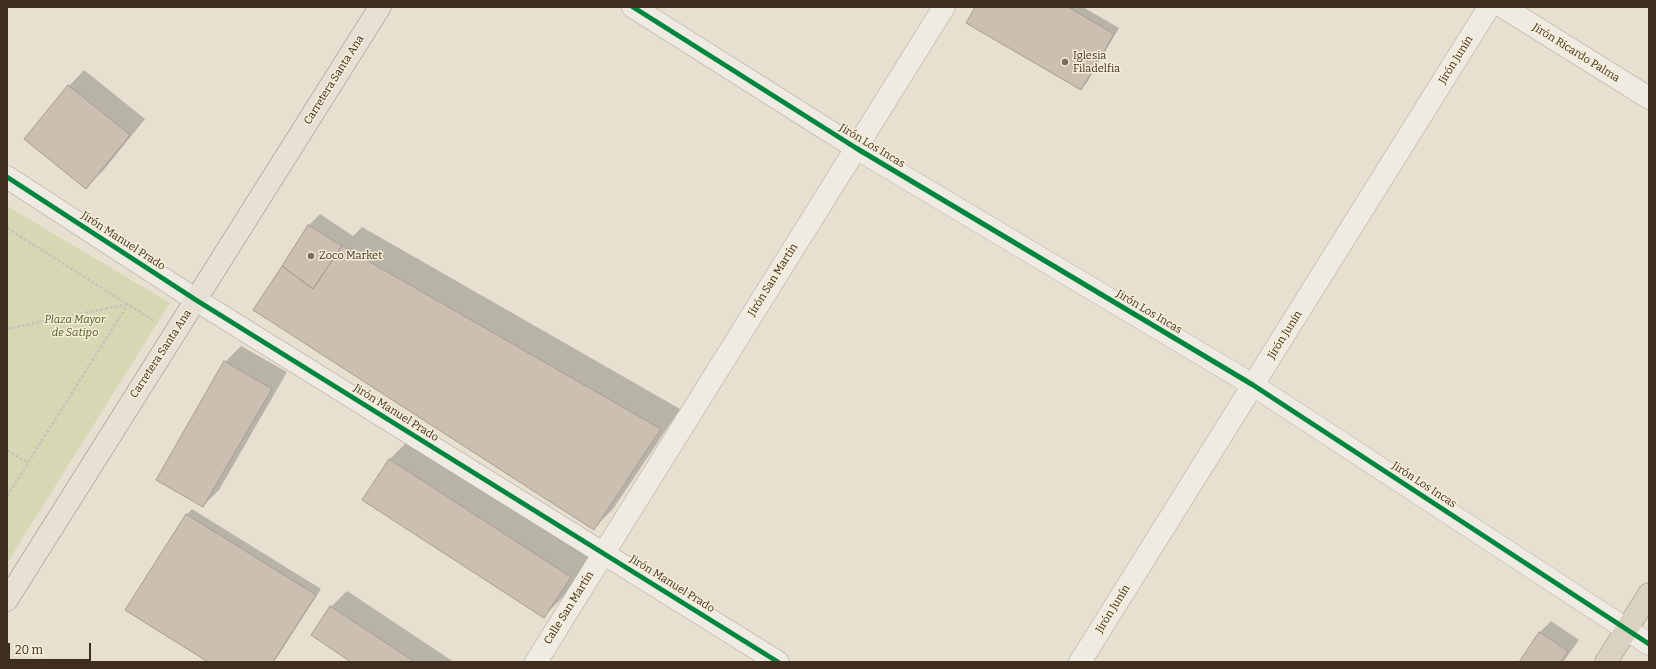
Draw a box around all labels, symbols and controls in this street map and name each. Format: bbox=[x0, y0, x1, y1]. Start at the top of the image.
street label: Jirón Ricardo Palma bbox=[1530, 21, 1622, 85]
street label: Carretera Santa Ana bbox=[301, 33, 367, 127]
street label: Jirón Junín bbox=[1436, 33, 1476, 87]
place label: Iglesia Filadelfia bbox=[1073, 49, 1120, 75]
marker: Iglesia Filadelfia bbox=[1060, 57, 1070, 67]
street label: Jirón Los Incas bbox=[837, 121, 907, 171]
street label: Jirón Manuel Prado bbox=[78, 209, 168, 273]
street label: Jirón San Martín bbox=[745, 241, 801, 319]
place label: Zoco Market bbox=[319, 249, 382, 263]
marker: Zoco Market bbox=[306, 251, 316, 261]
street label: Jirón Los Incas bbox=[1114, 287, 1184, 337]
street label: Carretera Santa Ana bbox=[127, 307, 195, 401]
street label: Jirón Junín bbox=[1265, 308, 1305, 362]
park label: Plaza Mayor de Satipo bbox=[45, 313, 105, 339]
street label: Jirón Manuel Prado bbox=[351, 382, 441, 444]
street label: Jirón Los Incas bbox=[1389, 459, 1459, 511]
street label: Jirón Manuel Prado bbox=[627, 553, 717, 615]
street label: Calle San Martín bbox=[541, 569, 597, 647]
street label: Jirón Junín bbox=[1093, 582, 1133, 636]
scale bar bbox=[10, 635, 93, 661]
text: 20 m bbox=[15, 643, 43, 657]

